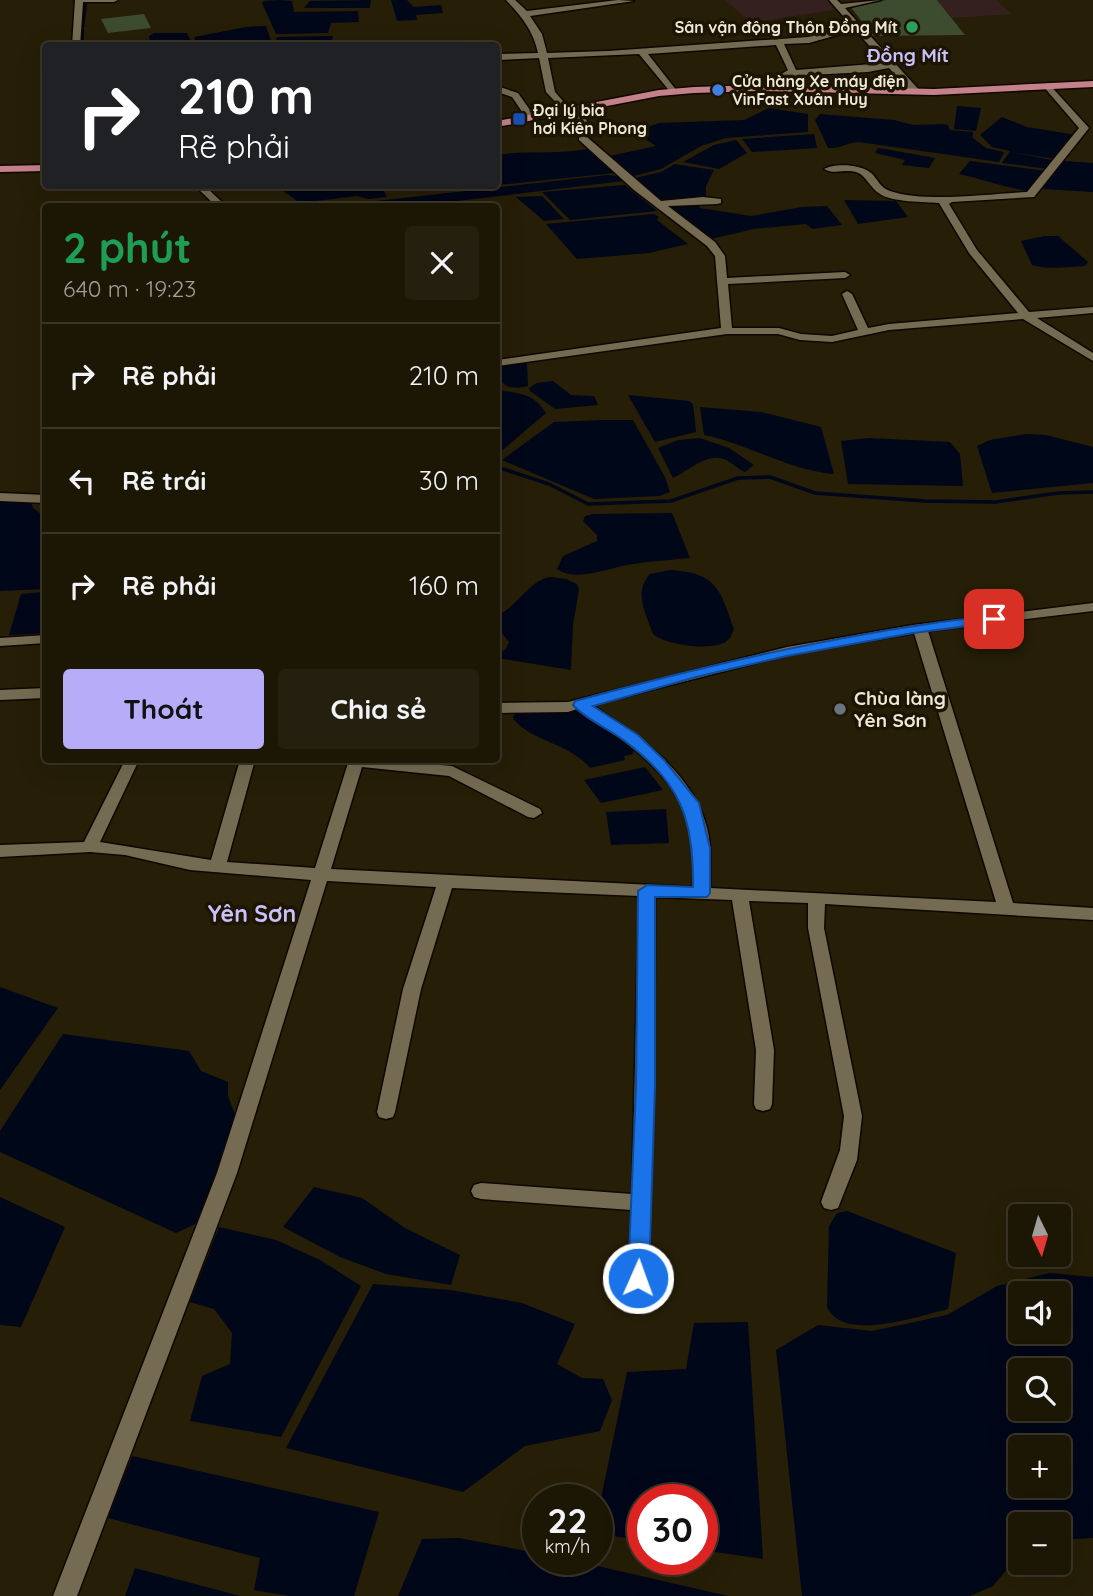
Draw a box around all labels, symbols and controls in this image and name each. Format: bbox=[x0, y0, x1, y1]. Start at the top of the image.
place label: Sân vận động Thôn Đồng Mít bbox=[675, 17, 898, 37]
marker: Sân vận động Thôn Đồng Mít bbox=[904, 19, 920, 35]
district label: Đồng Mít bbox=[866, 43, 949, 67]
text: 210 m bbox=[178, 65, 314, 126]
icon: right bbox=[63, 70, 154, 161]
place label: Cửa hàng Xe máy điện VinFast Xuân Huy bbox=[732, 71, 905, 109]
marker: Cửa hàng Xe máy điện VinFast Xuân Huy bbox=[710, 82, 726, 98]
place label: Đại lý bia hơi Kiên Phong bbox=[532, 100, 647, 138]
marker: Đại lý bia hơi Kiên Phong bbox=[511, 111, 527, 127]
text: Rẽ phải bbox=[178, 126, 290, 166]
text: 2 phút bbox=[63, 221, 191, 274]
button: close bbox=[405, 226, 479, 300]
text: 640 m · 19:23 bbox=[63, 274, 196, 303]
icon: right bbox=[63, 357, 101, 395]
text: Rẽ phải bbox=[122, 359, 216, 392]
text: 210 m bbox=[409, 359, 479, 392]
icon: left bbox=[63, 462, 101, 500]
text: Rẽ trái bbox=[122, 464, 206, 497]
text: 30 m bbox=[419, 464, 479, 497]
icon: right bbox=[63, 567, 101, 605]
text: Rẽ phải bbox=[122, 569, 216, 602]
text: 160 m bbox=[409, 569, 479, 602]
pin bbox=[964, 589, 1024, 649]
icon: arrive bbox=[975, 600, 1013, 638]
button: Thoát bbox=[63, 669, 264, 749]
button: Chia sẻ bbox=[278, 669, 479, 749]
place label: Chùa làng Yên Sơn bbox=[854, 686, 946, 732]
marker: Chùa làng Yên Sơn bbox=[832, 701, 848, 717]
district label: Yên Sơn bbox=[208, 899, 296, 928]
north arrow bbox=[1008, 1204, 1071, 1267]
map controls bbox=[1008, 1204, 1071, 1575]
position arrow bbox=[601, 1241, 675, 1315]
button: sound bbox=[1008, 1281, 1071, 1344]
button: search bbox=[1008, 1358, 1071, 1421]
button: + bbox=[1008, 1435, 1071, 1498]
speed limit sign: 30 bbox=[627, 1484, 718, 1575]
text: 22 bbox=[548, 1498, 587, 1542]
button: − bbox=[1008, 1512, 1071, 1575]
text: km/h bbox=[545, 1535, 590, 1558]

